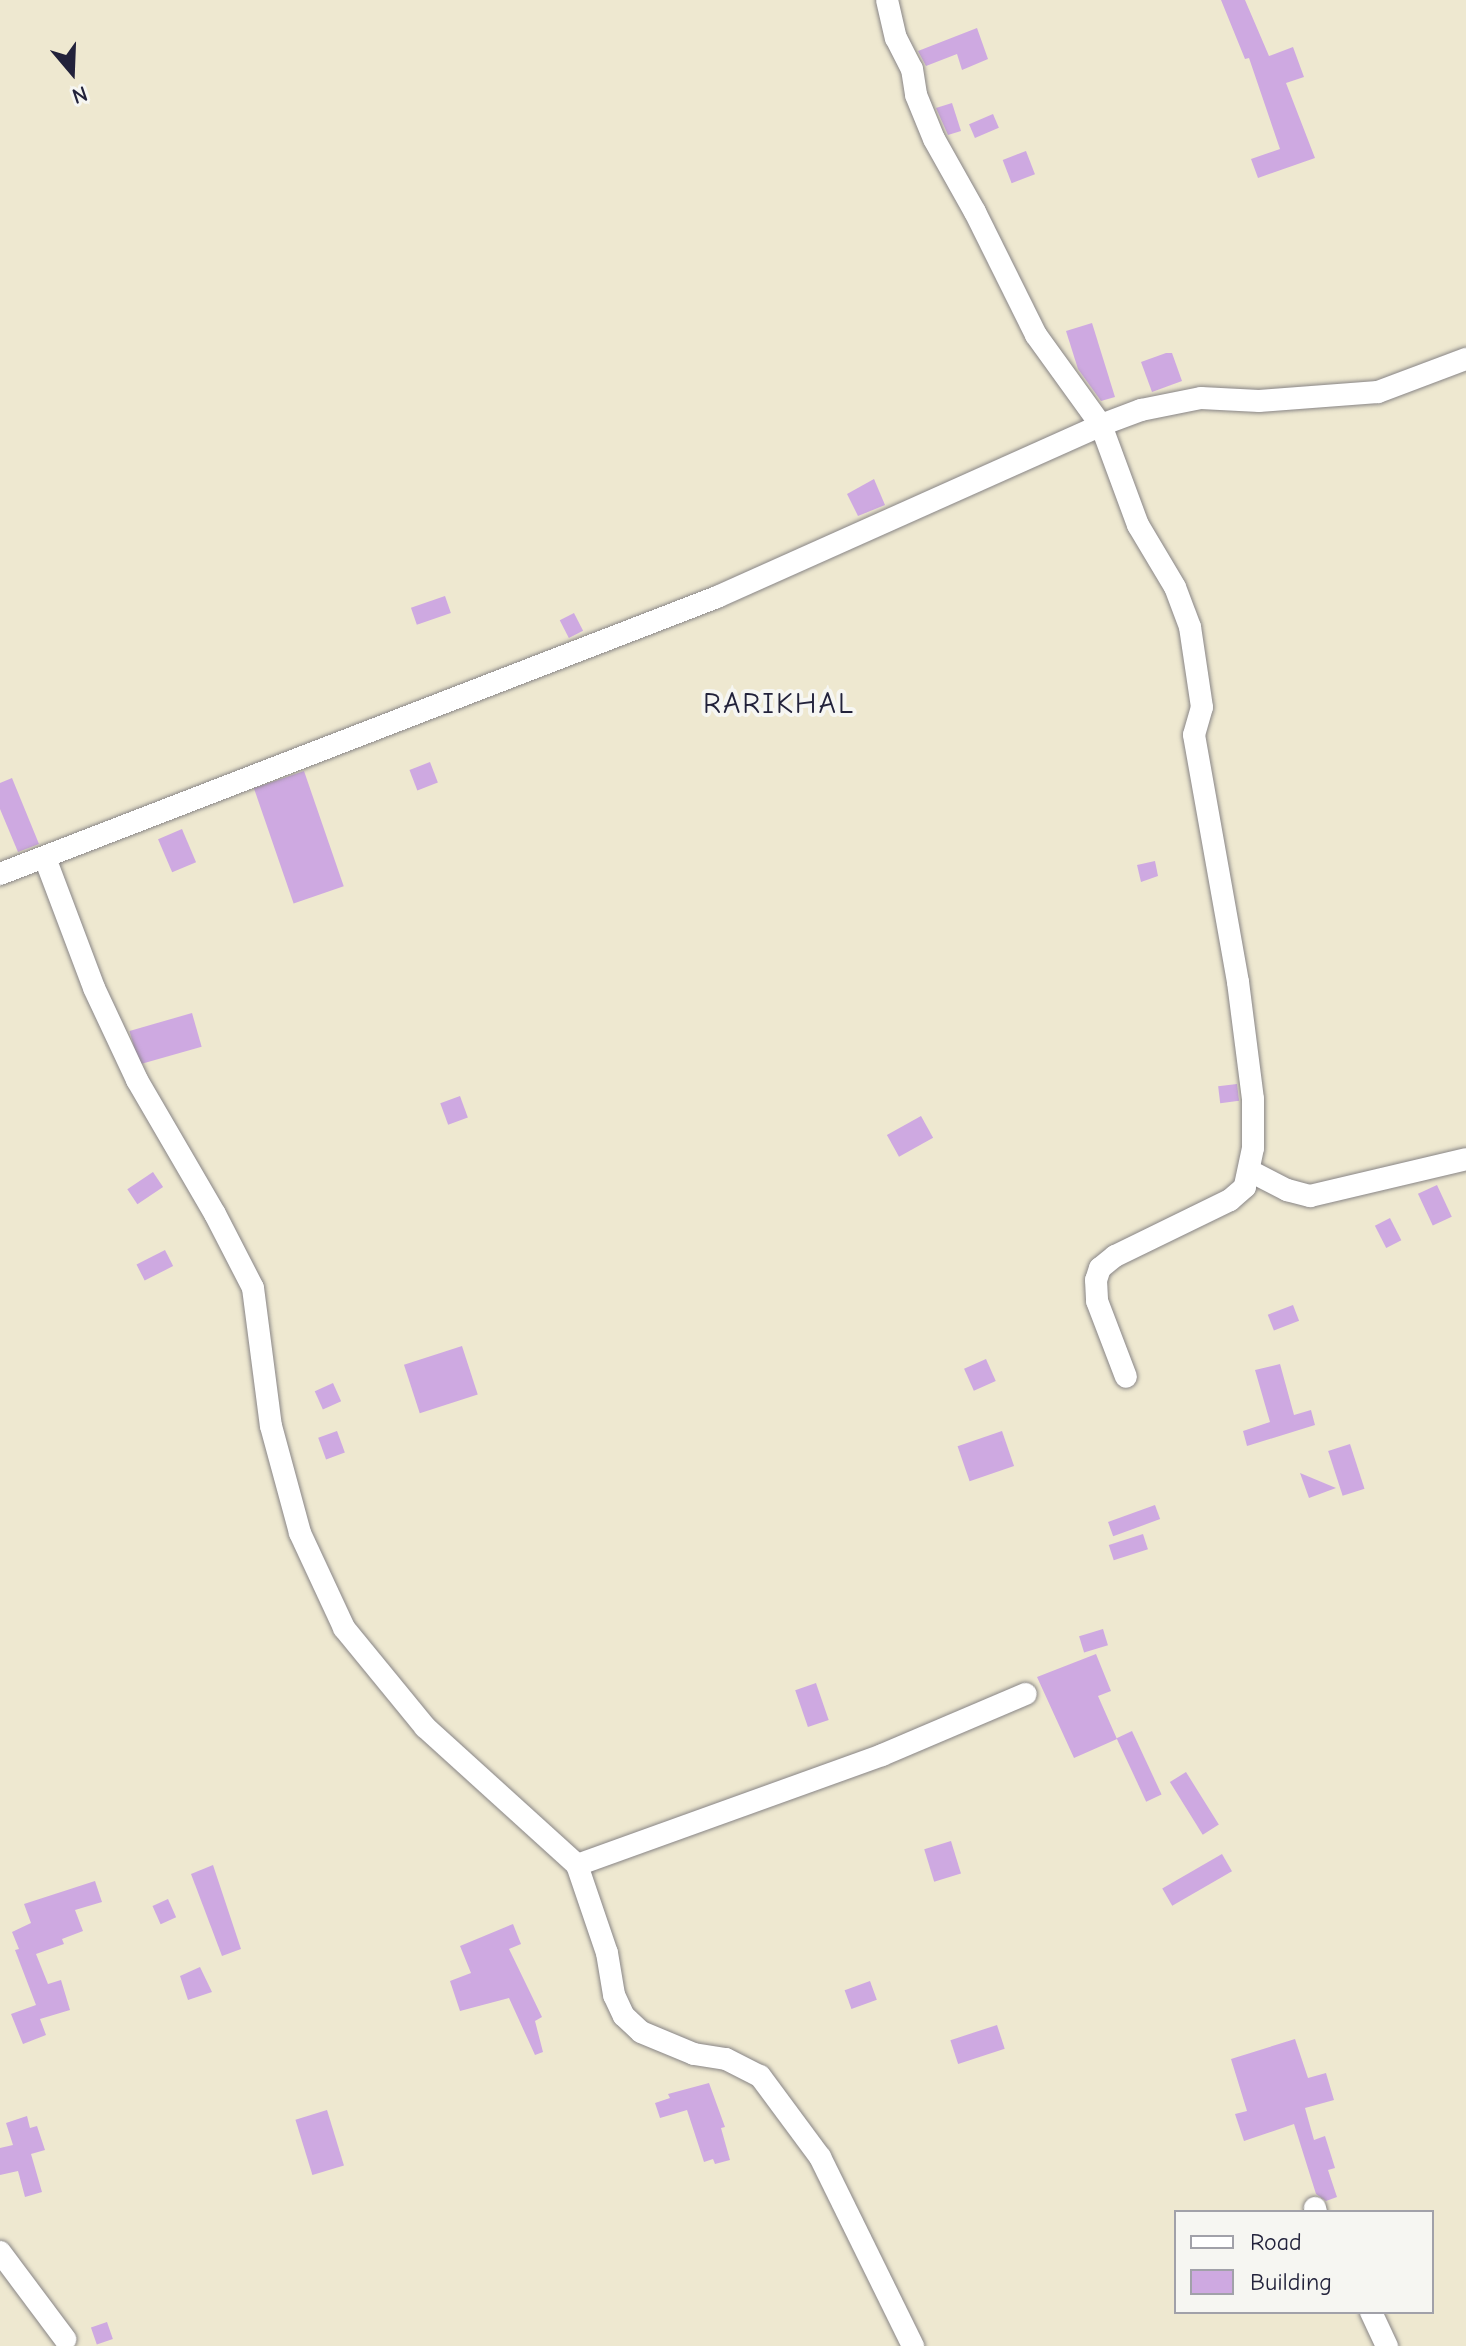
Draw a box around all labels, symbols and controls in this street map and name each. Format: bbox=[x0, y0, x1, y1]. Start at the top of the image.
north arrow bbox=[32, 32, 112, 112]
text: N bbox=[69, 80, 91, 109]
district label: RARIKHAL bbox=[703, 686, 855, 722]
legend bbox=[1174, 2210, 1434, 2314]
text: Road bbox=[1250, 2228, 1302, 2256]
text: Building bbox=[1250, 2268, 1332, 2296]

